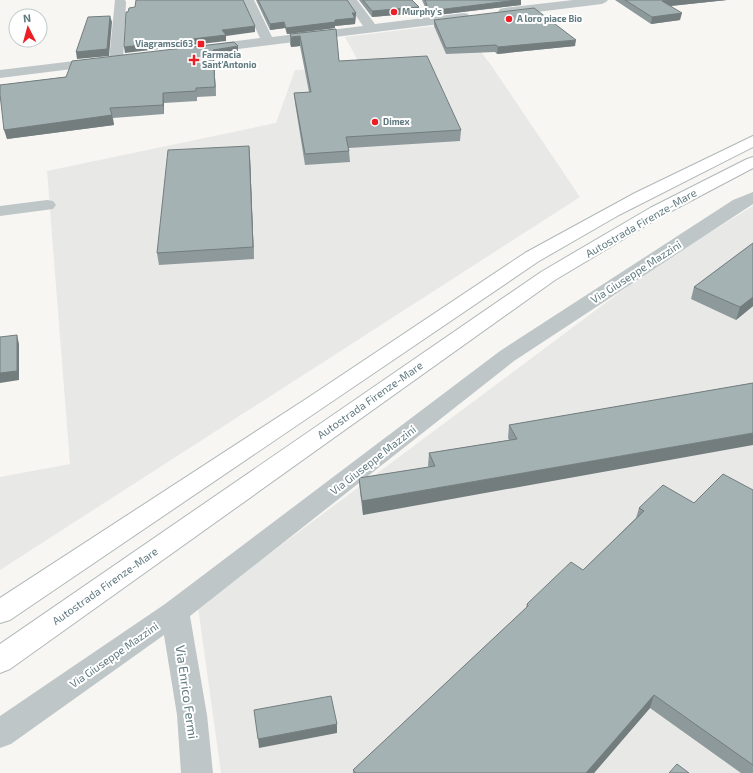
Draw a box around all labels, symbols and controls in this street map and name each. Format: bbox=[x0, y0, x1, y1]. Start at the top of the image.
place label: Murphy's bbox=[402, 6, 442, 18]
marker: Murphy's bbox=[389, 7, 399, 17]
north arrow bbox=[8, 8, 48, 48]
text: N bbox=[22, 11, 32, 24]
place label: A loro piace Bio bbox=[517, 13, 582, 24]
marker: A loro piace Bio bbox=[504, 14, 514, 24]
place label: Viagramsci63 bbox=[135, 38, 193, 49]
marker: Viagramsci63 bbox=[196, 39, 206, 49]
place label: Farmacia Sant'Antonio bbox=[202, 49, 257, 70]
marker: Farmacia Sant'Antonio bbox=[189, 55, 199, 65]
place label: Dimex bbox=[383, 116, 411, 127]
marker: Dimex bbox=[370, 117, 380, 127]
street label: Autostrada Firenze-Mare bbox=[583, 185, 699, 260]
street label: Via Giuseppe Mazzini bbox=[588, 237, 683, 306]
street label: Autostrada Firenze-Mare bbox=[314, 358, 425, 441]
street label: Via Giuseppe Mazzini bbox=[327, 422, 418, 497]
street label: Autostrada Firenze-Mare bbox=[49, 544, 160, 627]
street label: Via Giuseppe Mazzini bbox=[67, 619, 161, 690]
street label: Via Enrico Fermi bbox=[172, 644, 202, 740]

